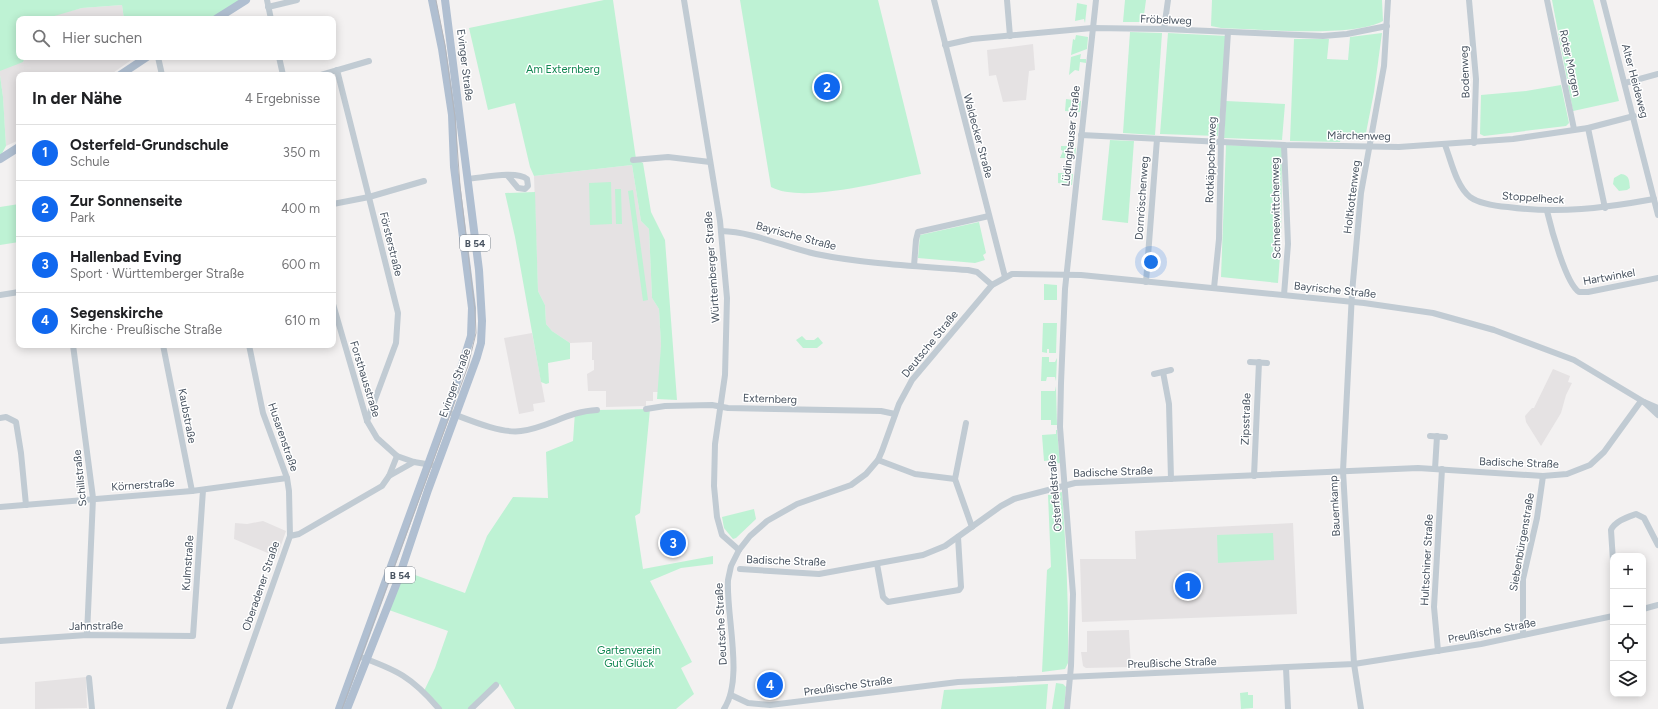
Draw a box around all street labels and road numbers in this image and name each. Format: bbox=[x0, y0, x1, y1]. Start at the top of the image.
street label: Fröbelweg bbox=[1140, 13, 1192, 27]
street label: Evinger Straße bbox=[454, 28, 476, 102]
street label: Roter Morgen bbox=[1557, 28, 1583, 98]
street label: Alter Heideweg bbox=[1619, 42, 1651, 120]
street label: Bodenweg bbox=[1458, 46, 1472, 98]
street label: Lüdinghauser Straße bbox=[1059, 85, 1083, 187]
street label: Waldecker Straße bbox=[961, 92, 995, 180]
street label: Rotkäppchenweg bbox=[1203, 117, 1219, 203]
street label: Märchenweg bbox=[1327, 129, 1391, 143]
street label: Dornröschenweg bbox=[1133, 156, 1151, 240]
street label: Schneewittchenweg bbox=[1269, 157, 1283, 259]
street label: Holtkottenweg bbox=[1341, 159, 1363, 235]
street label: Stoppelheck bbox=[1502, 189, 1565, 207]
street label: Försterstraße bbox=[377, 210, 405, 278]
street label: Württemberger Straße bbox=[702, 211, 722, 323]
street label: Bayrische Straße bbox=[754, 219, 838, 253]
road number: B 54 bbox=[460, 235, 490, 251]
street label: Hartwinkel bbox=[1582, 266, 1636, 288]
street label: Bayrische Straße bbox=[1293, 279, 1377, 301]
street label: Deutsche Straße bbox=[899, 308, 961, 380]
street label: Forsthausstraße bbox=[347, 339, 383, 419]
street label: Evinger Straße bbox=[437, 347, 473, 419]
street label: Kaubstraße bbox=[175, 387, 199, 445]
street label: Externberg bbox=[743, 392, 797, 406]
street label: Zipsstraße bbox=[1239, 393, 1253, 445]
street label: Husarenstraße bbox=[265, 401, 301, 473]
street label: Schillstraße bbox=[71, 449, 89, 507]
street label: Osterfeldstraße bbox=[1045, 454, 1065, 532]
street label: Badische Straße bbox=[1479, 455, 1559, 471]
street label: Badische Straße bbox=[1073, 464, 1153, 480]
street label: Bauernkamp bbox=[1327, 475, 1343, 537]
street label: Körnerstraße bbox=[111, 476, 175, 494]
street label: Siebenbürgenstraße bbox=[1507, 492, 1537, 592]
street label: Hultschiner Straße bbox=[1418, 514, 1436, 606]
street label: Kulmstraße bbox=[180, 535, 196, 591]
street label: Oberadener Straße bbox=[240, 540, 282, 632]
street label: Badische Straße bbox=[746, 553, 826, 569]
road number: B 54 bbox=[385, 567, 415, 583]
street label: Deutsche Straße bbox=[712, 583, 730, 665]
street label: Preußische Straße bbox=[1447, 616, 1537, 646]
street label: Jahnstraße bbox=[69, 619, 123, 633]
street label: Preußische Straße bbox=[1127, 655, 1217, 671]
street label: Preußische Straße bbox=[803, 673, 893, 699]

